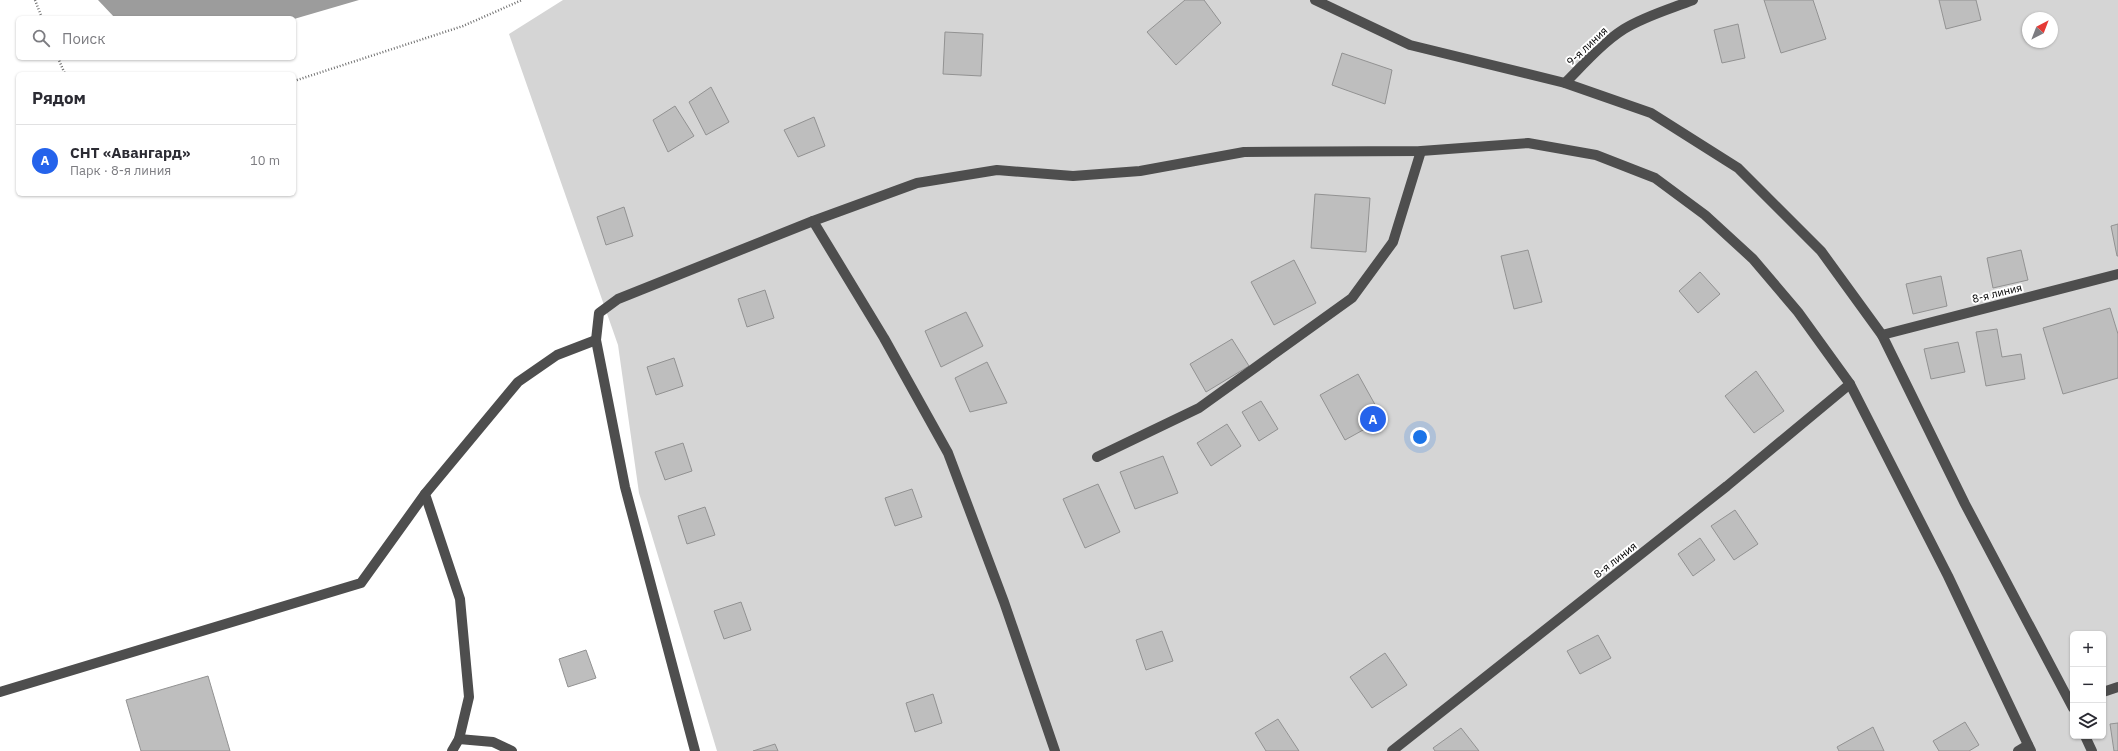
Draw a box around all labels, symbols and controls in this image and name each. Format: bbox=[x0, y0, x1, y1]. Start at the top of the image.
north arrow bbox=[2022, 12, 2058, 48]
search box bbox=[16, 16, 296, 60]
street label: 9-я линия bbox=[1564, 23, 1610, 69]
icon: search bbox=[30, 27, 52, 49]
text: Поиск bbox=[62, 29, 105, 48]
text: Рядом bbox=[32, 87, 86, 109]
text: СНТ «Авангард» bbox=[70, 143, 190, 162]
text: A bbox=[41, 152, 49, 169]
text: 10 m bbox=[250, 152, 280, 169]
text: Парк · 8-я линия bbox=[70, 162, 171, 179]
street label: 8-я линия bbox=[1971, 280, 2023, 306]
pin: A bbox=[1360, 404, 1386, 434]
your location bbox=[1410, 427, 1430, 447]
street label: 8-я линия bbox=[1591, 539, 1639, 581]
map controls bbox=[2070, 631, 2106, 739]
button: + bbox=[2070, 631, 2106, 667]
button: − bbox=[2070, 667, 2106, 703]
button: layers bbox=[2070, 703, 2106, 739]

